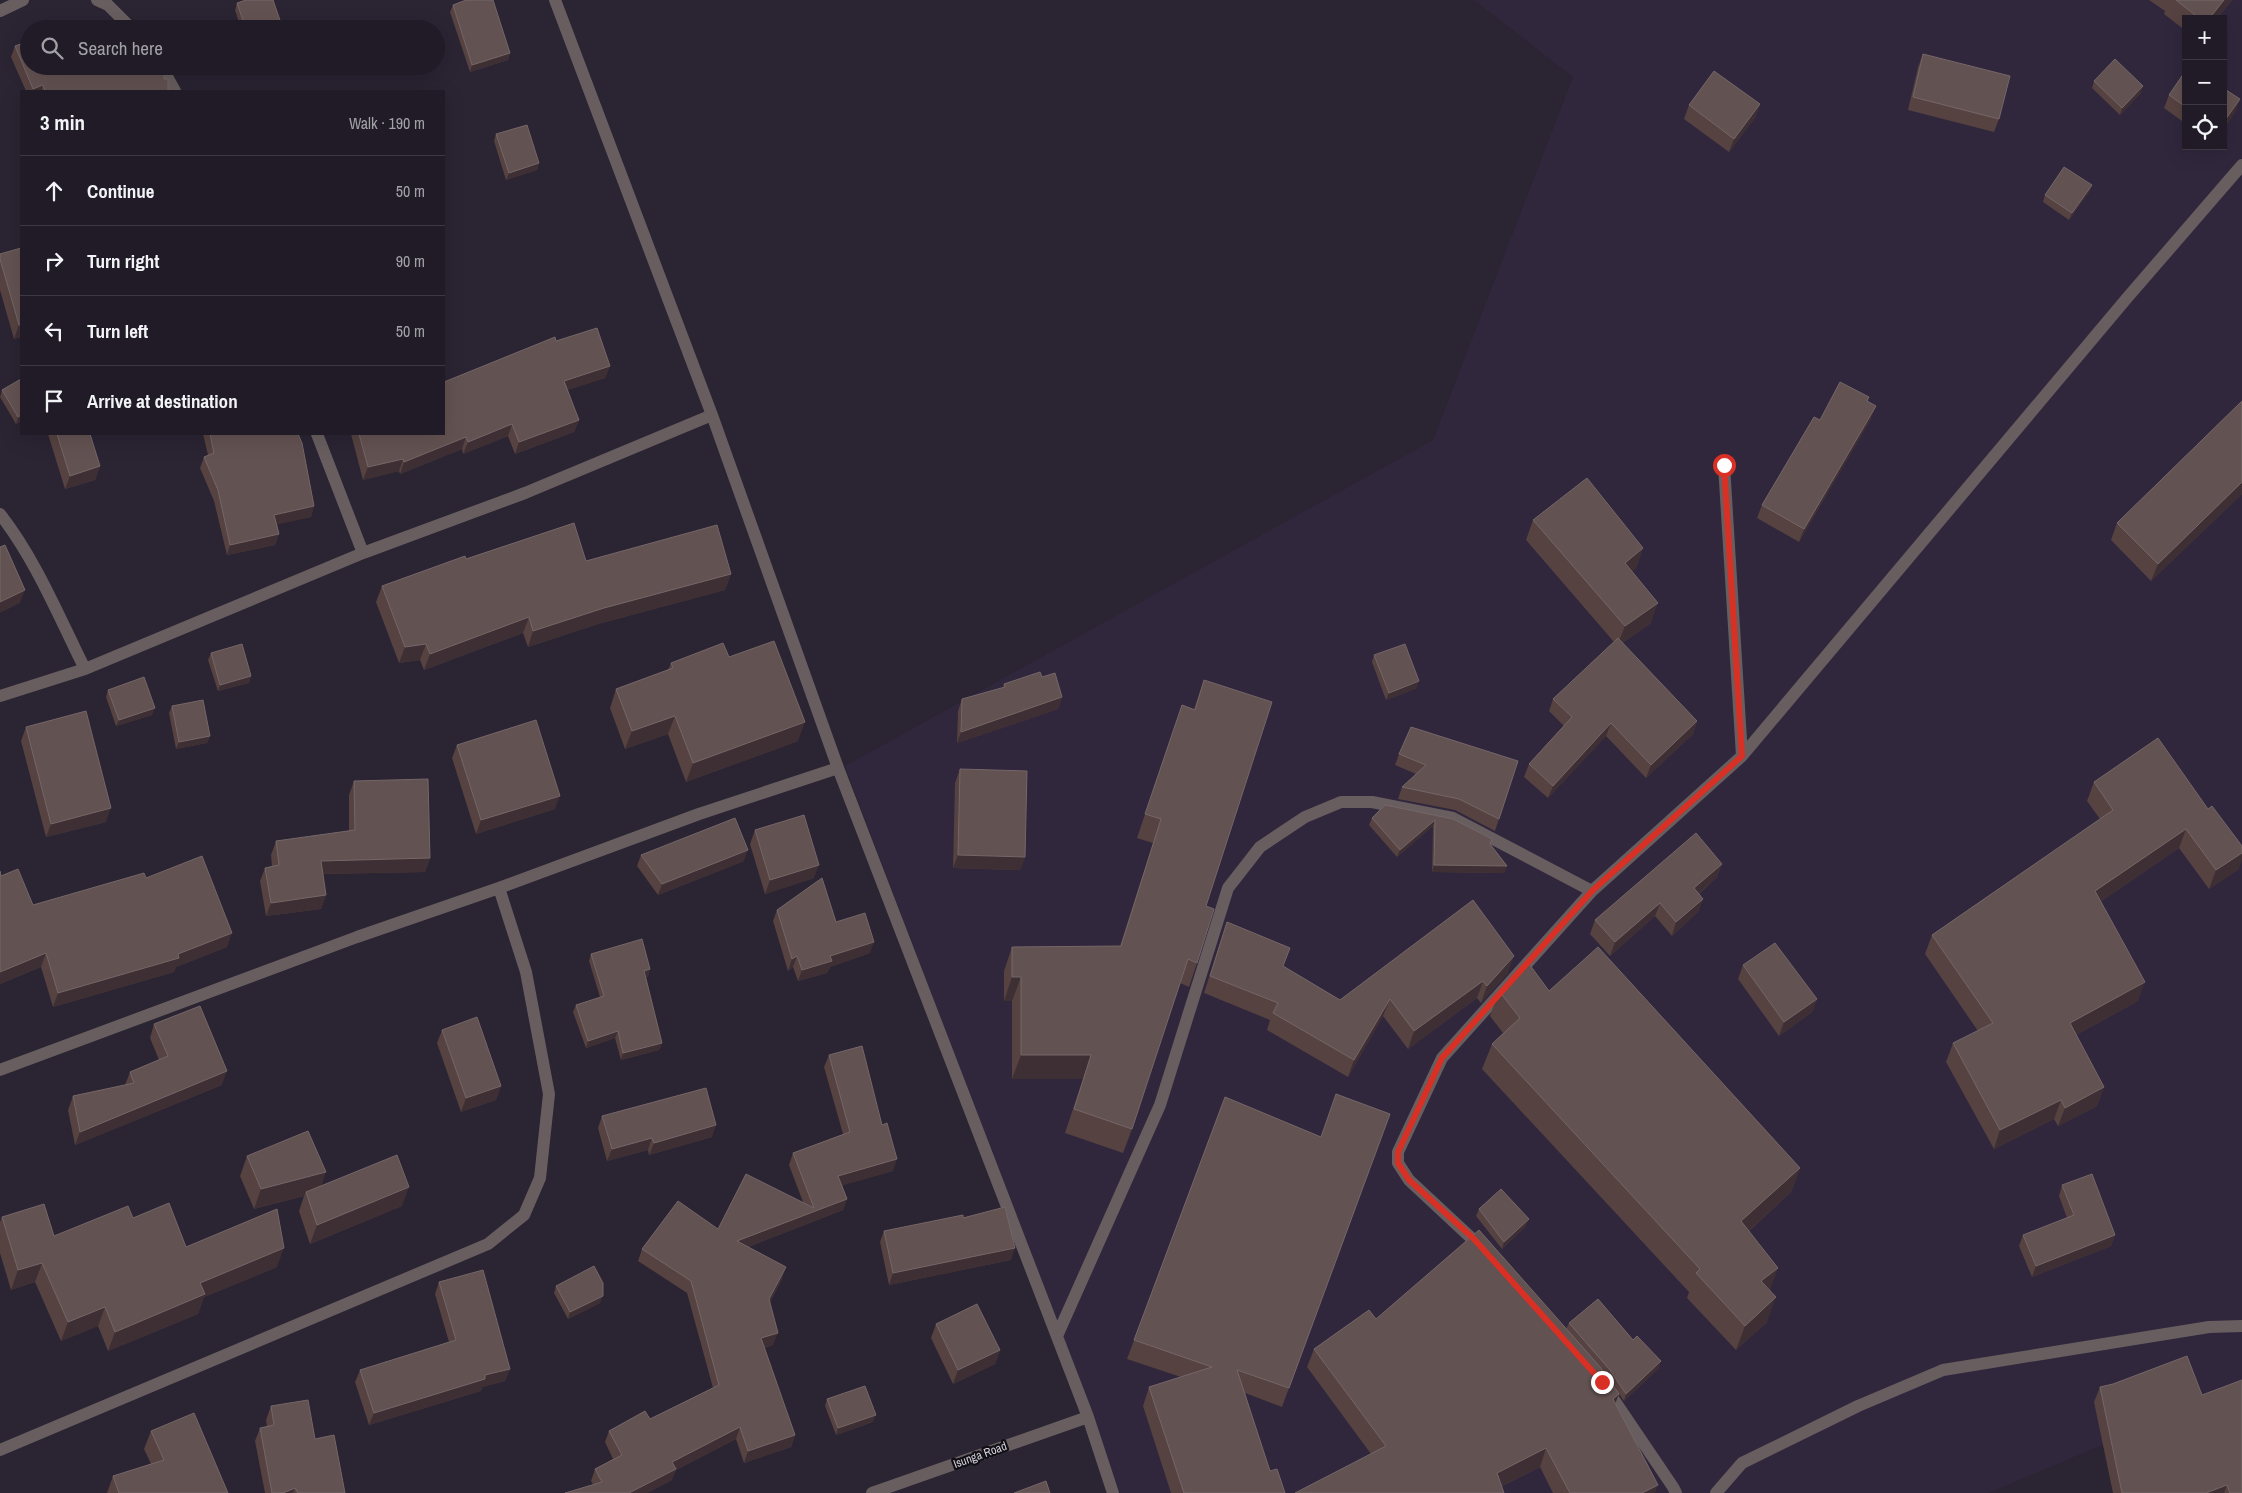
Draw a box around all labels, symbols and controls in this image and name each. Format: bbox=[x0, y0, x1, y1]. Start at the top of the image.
map controls bbox=[2182, 15, 2227, 150]
button: + bbox=[2182, 15, 2227, 60]
search box bbox=[20, 20, 445, 75]
icon: search bbox=[38, 34, 66, 62]
text: Search here bbox=[78, 35, 163, 61]
button: − bbox=[2182, 60, 2227, 105]
button: locate bbox=[2182, 105, 2227, 150]
text: 3 min bbox=[40, 108, 85, 137]
text: Walk · 190 m bbox=[349, 112, 425, 134]
icon: ahead bbox=[40, 177, 68, 205]
text: Continue bbox=[87, 178, 155, 204]
text: 50 m bbox=[396, 180, 425, 202]
icon: right bbox=[40, 247, 68, 275]
text: Turn right bbox=[87, 248, 159, 274]
text: 90 m bbox=[396, 250, 425, 272]
icon: left bbox=[40, 317, 68, 345]
text: Turn left bbox=[87, 318, 148, 344]
text: 50 m bbox=[396, 320, 425, 342]
icon: arrive bbox=[40, 387, 68, 415]
text: Arrive at destination bbox=[87, 388, 238, 414]
route start bbox=[1713, 454, 1736, 477]
route end bbox=[1591, 1371, 1614, 1394]
street label: Isunga Road bbox=[951, 1438, 1009, 1472]

